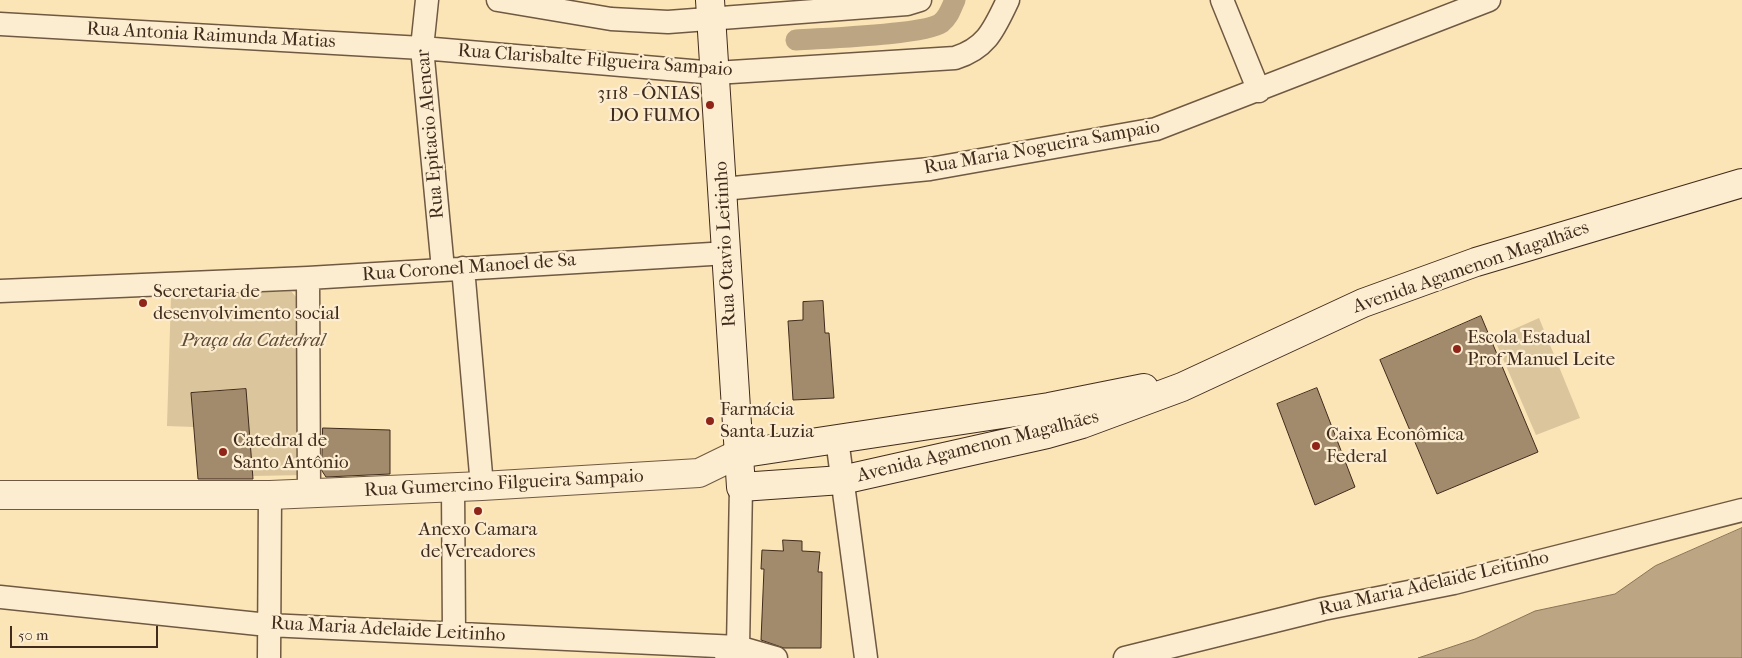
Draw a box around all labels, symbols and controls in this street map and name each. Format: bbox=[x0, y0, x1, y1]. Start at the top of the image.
street label: Rua Antonia Raimunda Matias bbox=[86, 18, 336, 54]
street label: Rua Clarisbalte Filgueira Sampaio bbox=[457, 40, 733, 82]
street label: Rua Epitacio Alencar bbox=[412, 48, 450, 220]
place label: 3118 - ÔNIAS DO FUMO bbox=[597, 83, 700, 127]
marker: 3118 - ÔNIAS DO FUMO bbox=[704, 99, 716, 111]
street label: Rua Maria Nogueira Sampaio bbox=[922, 116, 1162, 180]
street label: Rua Otavio Leitinho bbox=[710, 160, 742, 328]
street label: Avenida Agamenon Magalhães bbox=[1350, 217, 1592, 319]
street label: Rua Coronel Manoel de Sa bbox=[361, 249, 577, 287]
place label: Secretaria de desenvolvimento social bbox=[153, 281, 340, 325]
marker: Secretaria de desenvolvimento social bbox=[137, 297, 149, 309]
place label: Escola Estadual Prof Manuel Leite bbox=[1467, 327, 1615, 371]
park label: Praça da Catedral bbox=[181, 330, 325, 352]
marker: Escola Estadual Prof Manuel Leite bbox=[1451, 343, 1463, 355]
place label: Farmácia Santa Luzia bbox=[720, 399, 814, 443]
street label: Avenida Agamenon Magalhães bbox=[855, 406, 1101, 488]
marker: Farmácia Santa Luzia bbox=[704, 415, 716, 427]
place label: Caixa Econômica Federal bbox=[1326, 424, 1464, 468]
place label: Catedral de Santo Antônio bbox=[233, 430, 349, 474]
marker: Caixa Econômica Federal bbox=[1310, 440, 1322, 452]
marker: Catedral de Santo Antônio bbox=[217, 446, 229, 458]
street label: Rua Gumercino Filgueira Sampaio bbox=[364, 465, 644, 503]
marker: Anexo Camara de Vereadores bbox=[472, 505, 484, 517]
place label: Anexo Camara de Vereadores bbox=[419, 519, 537, 563]
street label: Rua Maria Adelaide Leitinho bbox=[1317, 546, 1551, 622]
street label: Rua Maria Adelaide Leitinho bbox=[270, 612, 506, 648]
scale bar bbox=[12, 616, 160, 648]
text: 50 m bbox=[18, 626, 48, 644]

